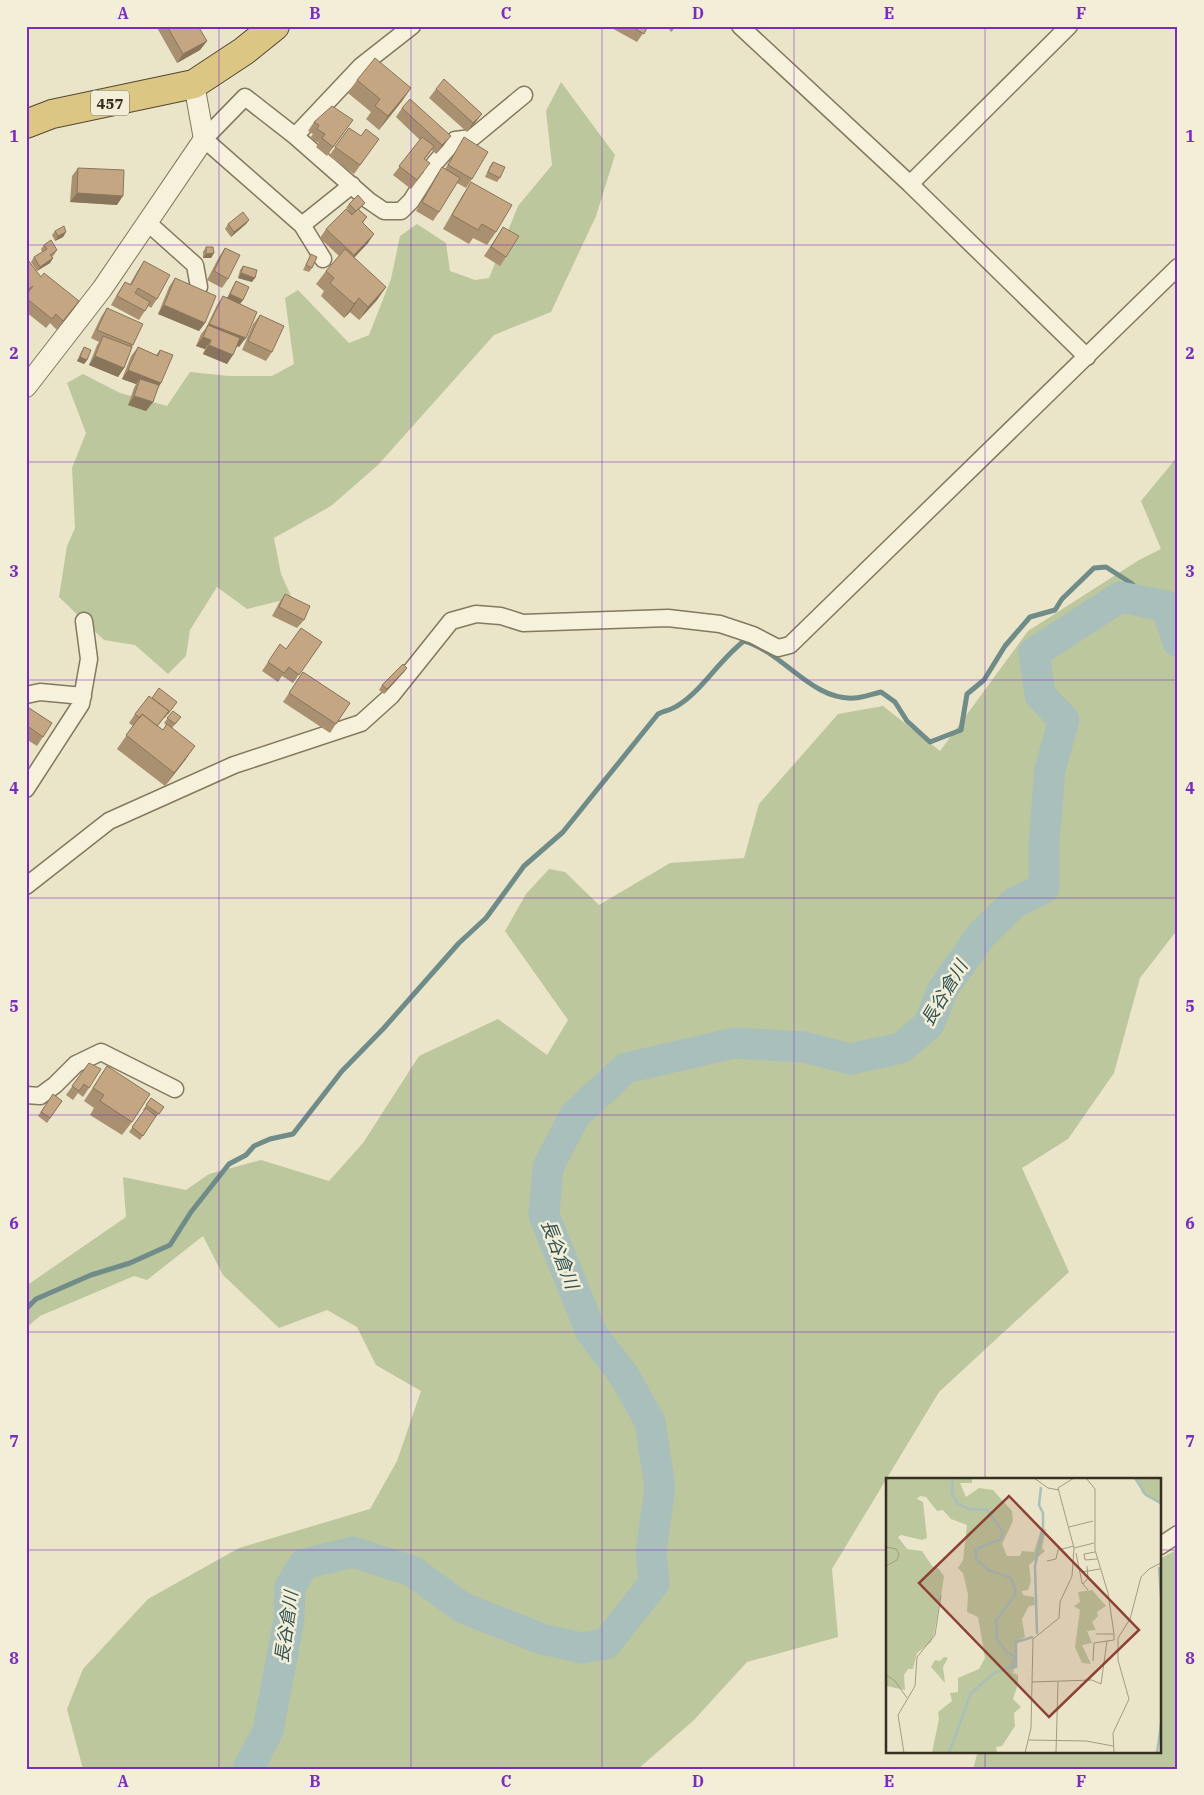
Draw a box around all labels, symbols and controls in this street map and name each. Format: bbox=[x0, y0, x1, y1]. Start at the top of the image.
text: A bbox=[117, 3, 129, 23]
text: B bbox=[309, 3, 321, 23]
text: C bbox=[501, 3, 511, 23]
text: D bbox=[692, 3, 704, 23]
text: E bbox=[884, 3, 894, 23]
text: F bbox=[1076, 3, 1086, 23]
road number: 457 bbox=[91, 90, 129, 116]
text: 1 bbox=[9, 126, 19, 146]
text: 1 bbox=[1185, 126, 1195, 146]
text: 2 bbox=[9, 343, 19, 363]
text: 2 bbox=[1185, 343, 1195, 363]
text: 3 bbox=[9, 561, 19, 581]
text: 3 bbox=[1185, 561, 1195, 581]
text: 4 bbox=[9, 778, 19, 798]
text: 4 bbox=[1185, 778, 1195, 798]
water label: 長谷倉川 bbox=[916, 955, 973, 1030]
text: 5 bbox=[9, 996, 19, 1016]
text: 5 bbox=[1185, 996, 1195, 1016]
text: 6 bbox=[9, 1213, 19, 1233]
text: 6 bbox=[1185, 1213, 1195, 1233]
water label: 長谷倉川 bbox=[536, 1216, 584, 1294]
text: 7 bbox=[9, 1431, 19, 1451]
text: 7 bbox=[1185, 1431, 1195, 1451]
inset map bbox=[886, 1478, 1162, 1752]
water label: 長谷倉川 bbox=[270, 1588, 303, 1664]
text: 8 bbox=[9, 1648, 19, 1668]
text: 8 bbox=[1185, 1648, 1195, 1668]
text: A bbox=[117, 1771, 129, 1791]
text: B bbox=[309, 1771, 321, 1791]
text: C bbox=[501, 1771, 511, 1791]
text: D bbox=[692, 1771, 704, 1791]
text: E bbox=[884, 1771, 894, 1791]
text: F bbox=[1076, 1771, 1086, 1791]

